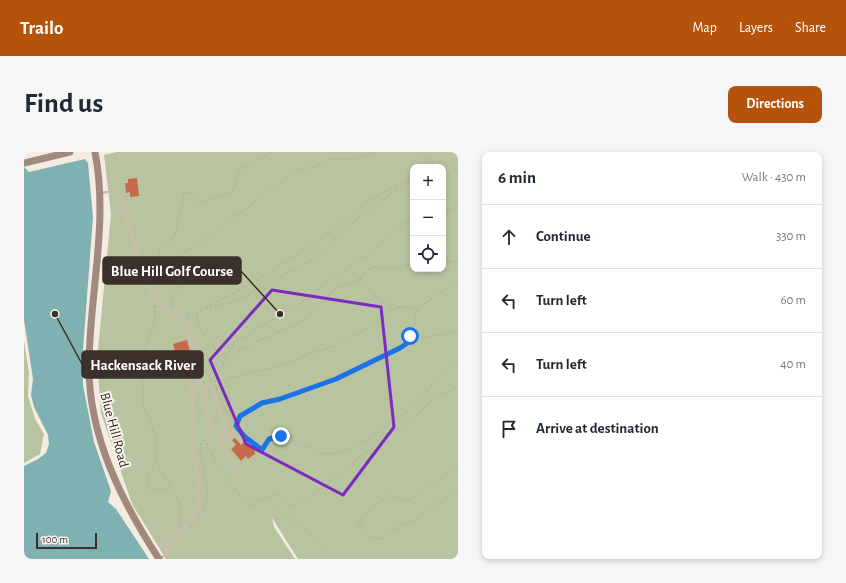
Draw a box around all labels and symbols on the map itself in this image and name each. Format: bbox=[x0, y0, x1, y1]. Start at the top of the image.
callout: Blue Hill Golf Course bbox=[103, 257, 241, 284]
text: Blue Hill Golf Course bbox=[111, 264, 233, 279]
route start bbox=[401, 327, 419, 345]
callout: Hackensack River bbox=[82, 351, 203, 378]
text: Hackensack River bbox=[90, 358, 196, 373]
street label: Blue Hill Road bbox=[97, 391, 131, 469]
route end bbox=[272, 427, 290, 445]
scale bar bbox=[36, 531, 97, 550]

